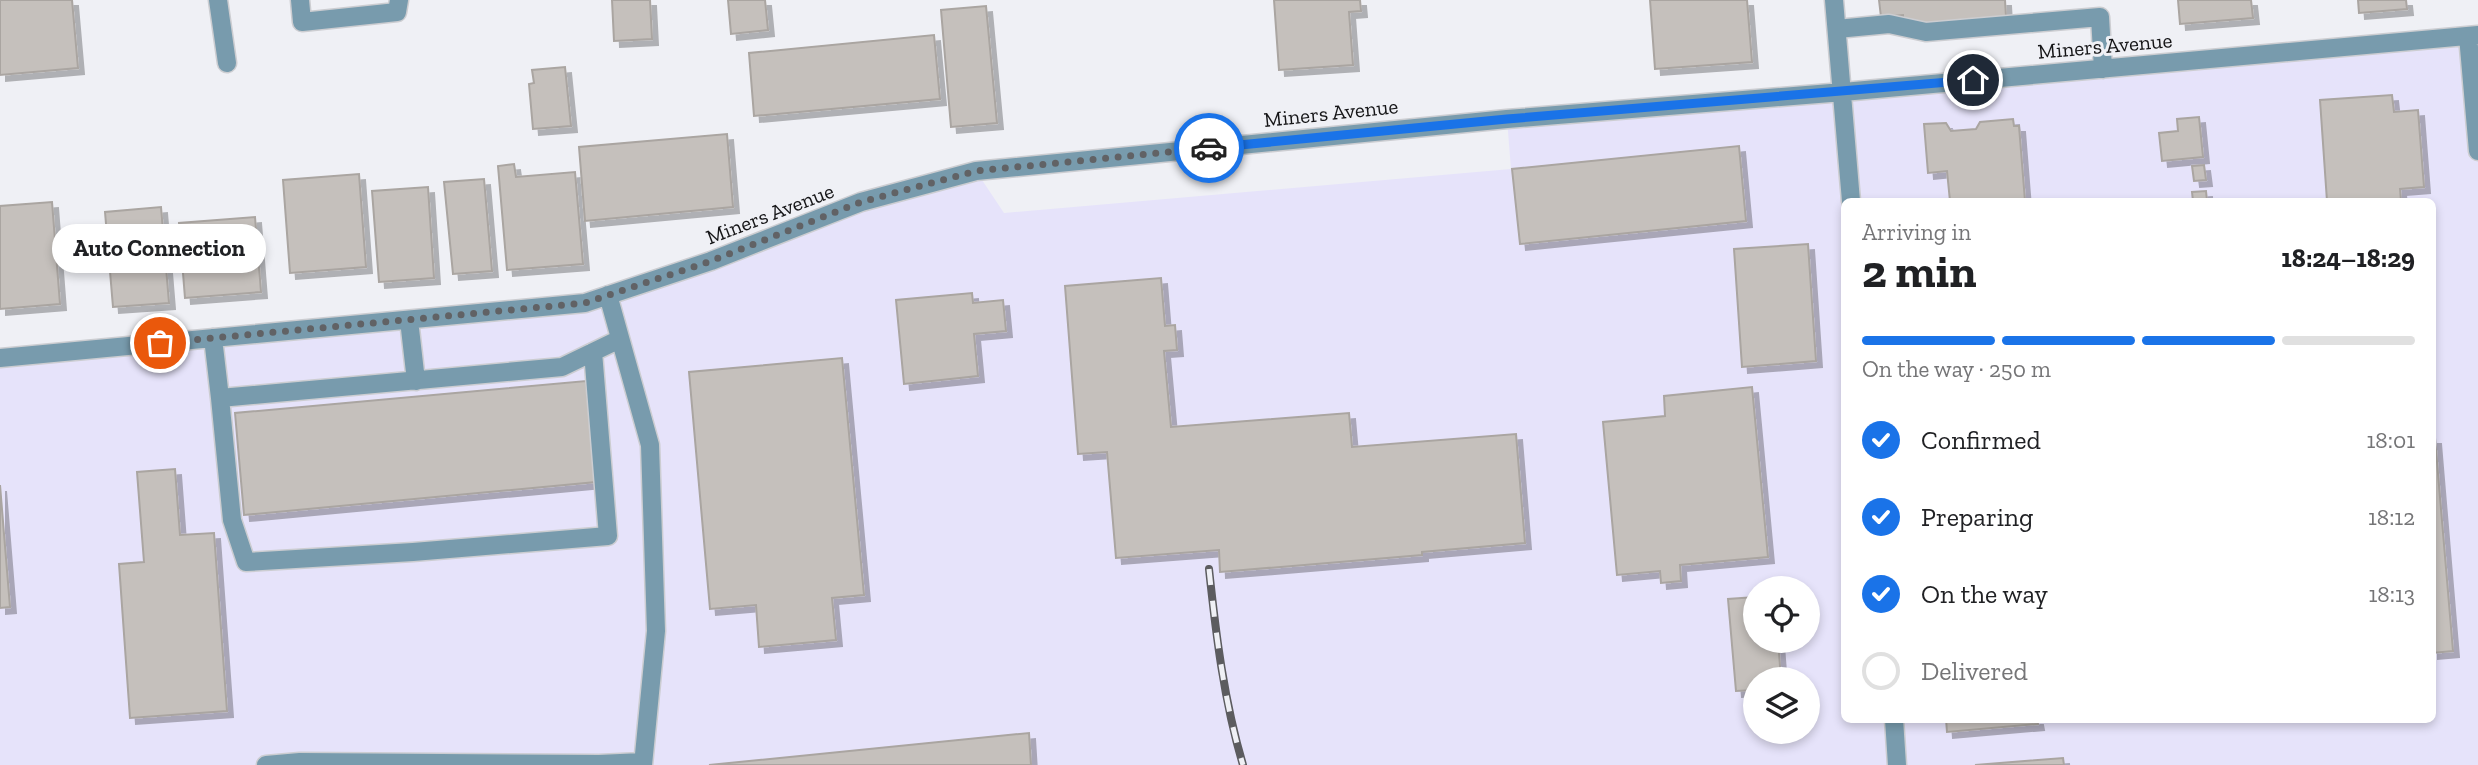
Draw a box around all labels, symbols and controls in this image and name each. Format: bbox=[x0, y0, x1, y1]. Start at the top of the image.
street label: Miners Avenue bbox=[2037, 27, 2173, 64]
pin bbox=[1943, 50, 2003, 110]
icon: home bbox=[1954, 61, 1992, 99]
street label: Miners Avenue bbox=[1263, 93, 1400, 132]
courier bbox=[1174, 113, 1244, 183]
icon: car bbox=[1190, 129, 1228, 167]
street label: Miners Avenue bbox=[702, 178, 837, 249]
text: Arriving in bbox=[1862, 218, 1971, 246]
callout: Auto Connection bbox=[53, 224, 267, 273]
text: Auto Connection bbox=[73, 234, 245, 262]
text: 18:24–18:29 bbox=[2281, 242, 2415, 274]
text: 2 min bbox=[1862, 244, 1977, 299]
pin bbox=[130, 313, 190, 373]
icon: bag bbox=[141, 324, 179, 362]
text: On the way · 250 m bbox=[1862, 355, 2051, 383]
icon: check bbox=[1862, 421, 1900, 459]
text: Confirmed bbox=[1921, 424, 2041, 456]
text: 18:01 bbox=[2367, 426, 2415, 454]
icon: check bbox=[1862, 498, 1900, 536]
text: Preparing bbox=[1921, 501, 2033, 533]
text: 18:12 bbox=[2368, 503, 2415, 531]
icon: check bbox=[1862, 575, 1900, 613]
map controls bbox=[1743, 576, 1820, 744]
button: locate bbox=[1743, 576, 1820, 653]
text: On the way bbox=[1921, 578, 2048, 610]
text: 18:13 bbox=[2369, 580, 2415, 608]
text: Delivered bbox=[1921, 655, 2028, 687]
button: layers bbox=[1743, 667, 1820, 744]

